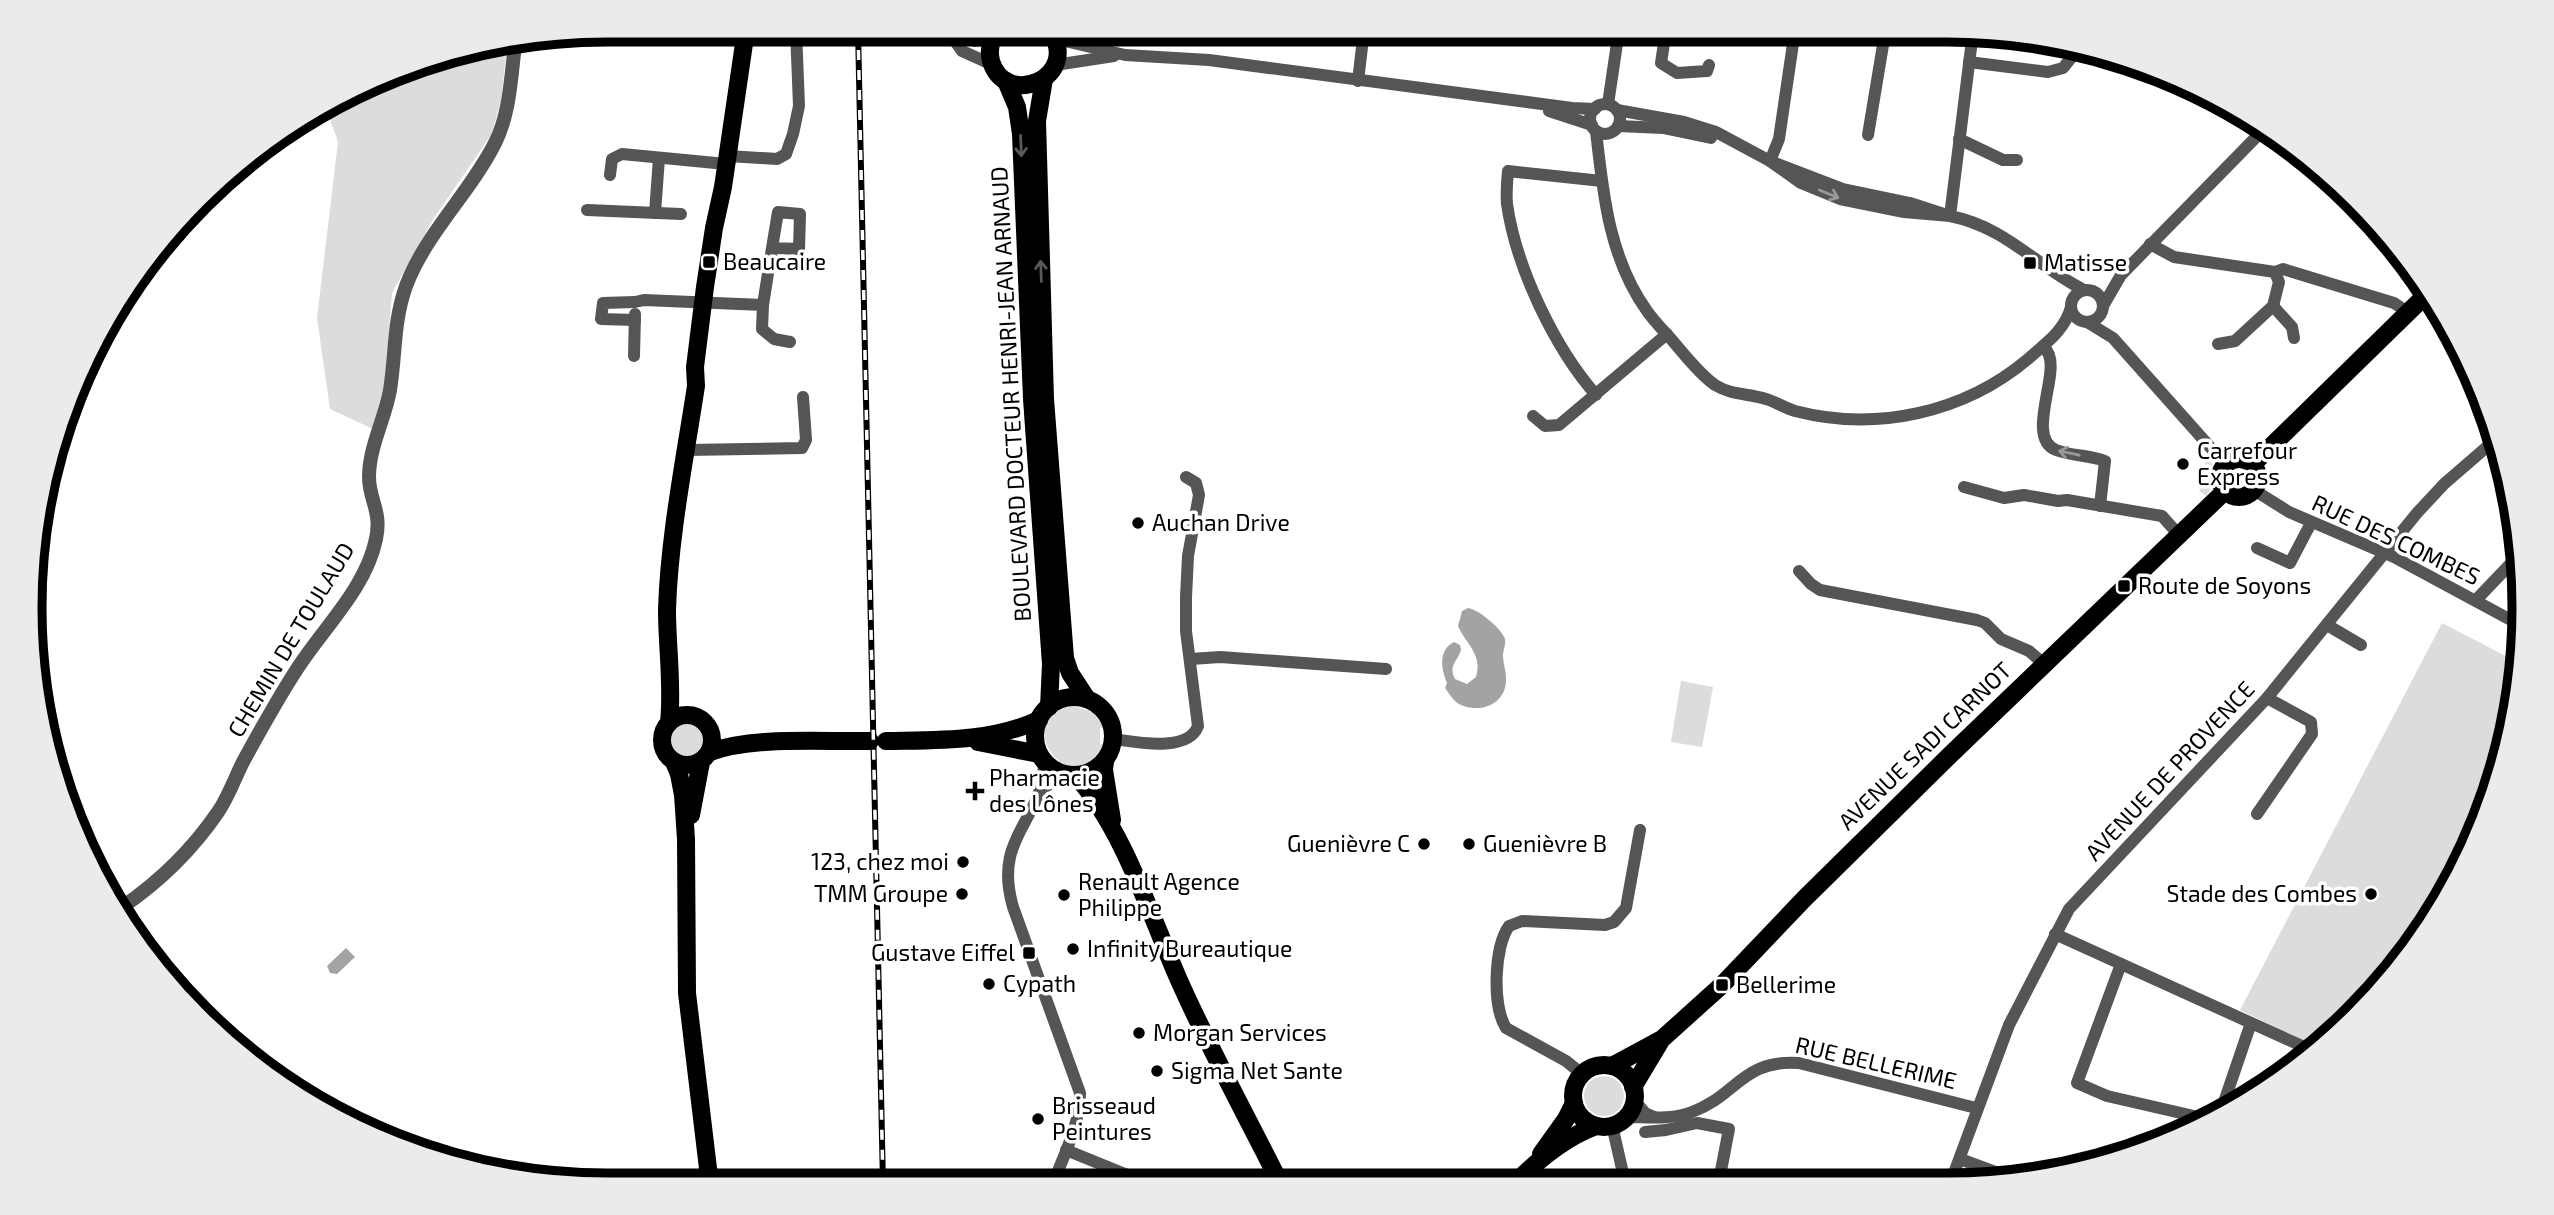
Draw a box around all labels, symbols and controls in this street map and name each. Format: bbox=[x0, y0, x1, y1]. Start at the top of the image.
one-way arrow bbox=[1015, 134, 1028, 157]
street label: BOULEVARD DOCTEUR HENRI-JEAN ARNAUD bbox=[984, 166, 1036, 622]
one-way arrow bbox=[1818, 189, 1839, 202]
place label: Beaucaire bbox=[723, 247, 826, 275]
place label: Matisse bbox=[2044, 248, 2127, 276]
marker: Beaucaire bbox=[701, 254, 717, 270]
marker: Matisse bbox=[2022, 255, 2038, 271]
one-way arrow bbox=[1034, 259, 1047, 282]
place label: Carrefour Express bbox=[2197, 436, 2297, 490]
one-way arrow bbox=[2058, 445, 2081, 459]
marker: Carrefour Express bbox=[2175, 456, 2191, 472]
street label: RUE DES COMBES bbox=[2308, 488, 2485, 590]
place label: Auchan Drive bbox=[1152, 508, 1290, 536]
marker: Auchan Drive bbox=[1130, 515, 1146, 531]
street label: CHEMIN DE TOULAUD bbox=[221, 537, 359, 742]
place label: Route de Soyons bbox=[2138, 571, 2311, 599]
marker: Route de Soyons bbox=[2116, 578, 2132, 594]
street label: AVENUE SADI CARNOT bbox=[1832, 655, 2017, 835]
street label: AVENUE DE PROVENCE bbox=[2079, 675, 2260, 866]
place label: Pharmacie des Lônes bbox=[989, 763, 1100, 817]
marker: Pharmacie des Lônes bbox=[967, 783, 983, 799]
place label: Guenièvre C bbox=[1287, 829, 1410, 857]
place label: Guenièvre B bbox=[1483, 829, 1607, 857]
marker: Guenièvre C bbox=[1416, 836, 1432, 852]
marker: Guenièvre B bbox=[1461, 836, 1477, 852]
place label: 123, chez moi bbox=[811, 847, 949, 875]
marker: 123, chez moi bbox=[955, 854, 971, 870]
place label: Renault Agence Philippe bbox=[1078, 867, 1240, 921]
place label: TMM Groupe bbox=[814, 879, 948, 907]
place label: Stade des Combes bbox=[2166, 879, 2357, 907]
marker: TMM Groupe bbox=[954, 886, 970, 902]
marker: Stade des Combes bbox=[2363, 886, 2379, 902]
marker: Renault Agence Philippe bbox=[1056, 887, 1072, 903]
place label: Infinity Bureautique bbox=[1087, 934, 1292, 962]
place label: Gustave Eiffel bbox=[871, 938, 1015, 966]
marker: Infinity Bureautique bbox=[1065, 941, 1081, 957]
marker: Gustave Eiffel bbox=[1021, 945, 1037, 961]
place label: Cypath bbox=[1003, 969, 1076, 997]
place label: Bellerime bbox=[1736, 970, 1836, 998]
marker: Cypath bbox=[981, 976, 997, 992]
marker: Bellerime bbox=[1714, 977, 1730, 993]
place label: Morgan Services bbox=[1153, 1018, 1327, 1046]
marker: Morgan Services bbox=[1131, 1025, 1147, 1041]
street label: RUE BELLERIME bbox=[1793, 1030, 1960, 1094]
place label: Sigma Net Sante bbox=[1171, 1056, 1343, 1084]
marker: Sigma Net Sante bbox=[1149, 1063, 1165, 1079]
place label: Brisseaud Peintures bbox=[1052, 1091, 1156, 1145]
marker: Brisseaud Peintures bbox=[1030, 1111, 1046, 1127]

